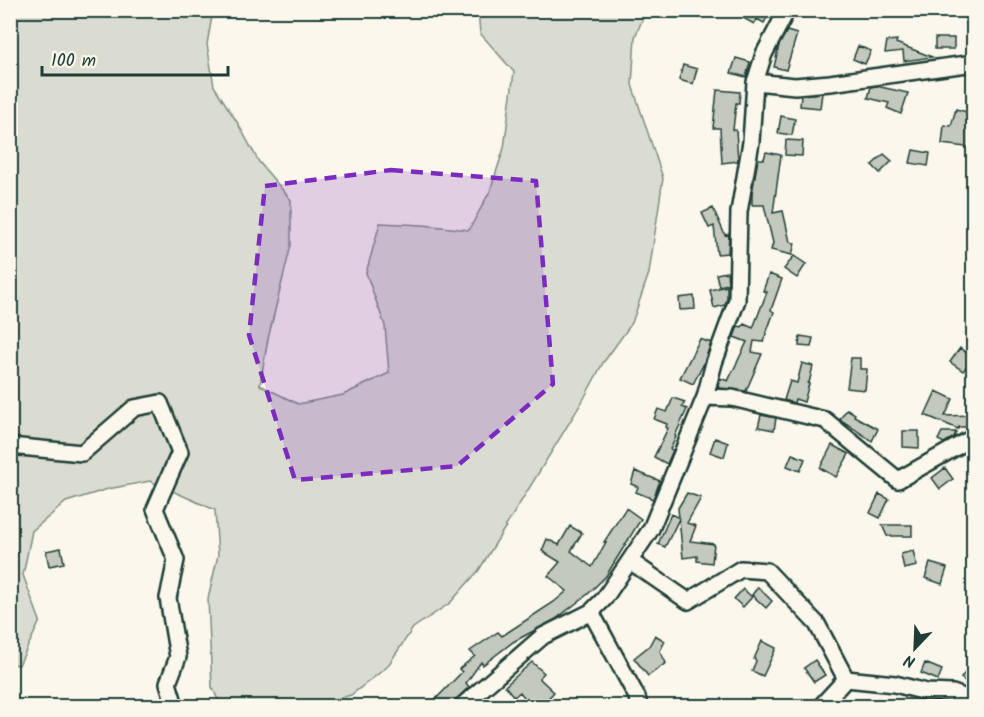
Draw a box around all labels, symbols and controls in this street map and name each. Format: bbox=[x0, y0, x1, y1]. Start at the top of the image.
scale bar bbox=[42, 39, 228, 77]
text: 100 m bbox=[51, 47, 96, 76]
north arrow bbox=[885, 618, 945, 678]
text: N bbox=[900, 647, 919, 674]

